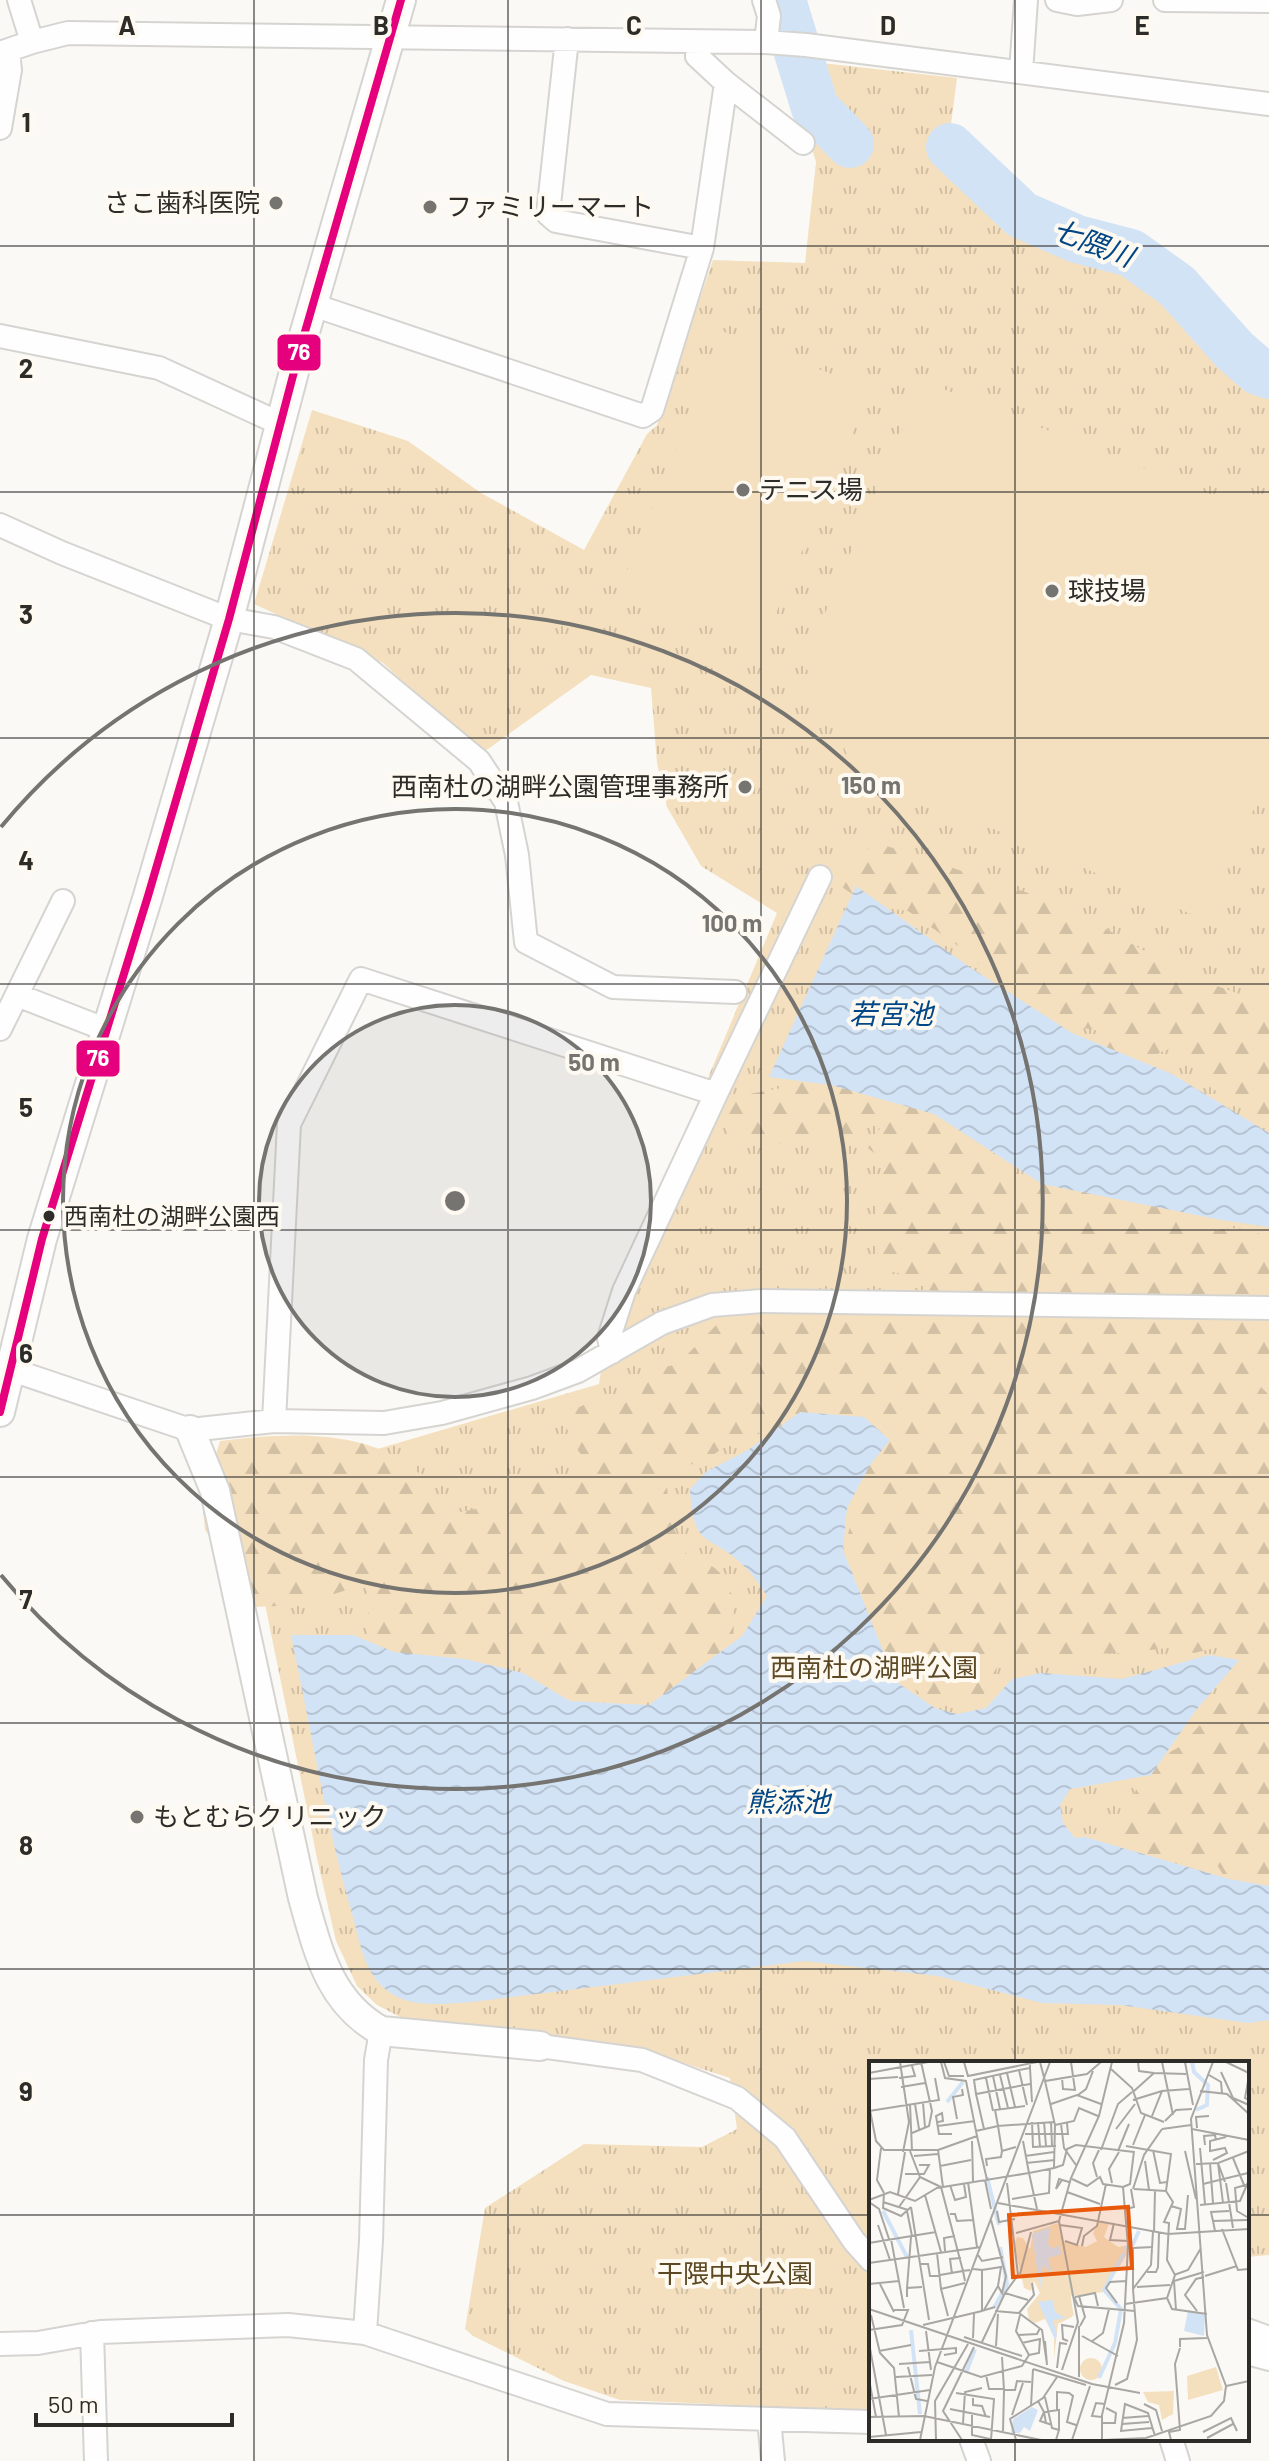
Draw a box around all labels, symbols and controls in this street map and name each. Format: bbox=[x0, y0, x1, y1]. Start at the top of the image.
text: A bbox=[118, 9, 136, 40]
text: B bbox=[373, 9, 389, 40]
text: C bbox=[626, 9, 642, 40]
text: D bbox=[880, 9, 896, 40]
text: E bbox=[1134, 9, 1150, 40]
text: 1 bbox=[21, 106, 31, 137]
place label: さこ歯科医院 bbox=[104, 186, 260, 217]
place label: ファミリーマート bbox=[446, 190, 654, 221]
marker: さこ歯科医院 bbox=[267, 194, 285, 212]
marker: ファミリーマート bbox=[421, 198, 439, 216]
water label: 七隈川 bbox=[1048, 211, 1141, 274]
line badge: 76 bbox=[276, 333, 322, 372]
text: 76 bbox=[288, 338, 311, 364]
text: 2 bbox=[19, 352, 33, 383]
place label: テニス場 bbox=[759, 473, 863, 504]
marker: テニス場 bbox=[734, 481, 752, 499]
place label: 球技場 bbox=[1068, 574, 1146, 605]
marker: 球技場 bbox=[1043, 582, 1061, 600]
text: 3 bbox=[19, 598, 33, 629]
place label: 西南杜の湖畔公園管理事務所 bbox=[391, 770, 729, 801]
text: 150 m bbox=[841, 770, 901, 799]
marker: 西南杜の湖畔公園管理事務所 bbox=[736, 778, 754, 796]
text: 4 bbox=[18, 844, 34, 875]
text: 100 m bbox=[702, 908, 762, 937]
water label: 若宮池 bbox=[849, 996, 936, 1030]
line badge: 76 bbox=[75, 1039, 121, 1078]
text: 76 bbox=[87, 1044, 110, 1070]
text: 50 m bbox=[568, 1047, 620, 1076]
text: 5 bbox=[19, 1091, 33, 1122]
centre of rings bbox=[441, 1187, 469, 1215]
place label: 西南杜の湖畔公園西 bbox=[64, 1201, 280, 1230]
marker: 西南杜の湖畔公園西 bbox=[41, 1208, 57, 1224]
text: 6 bbox=[19, 1337, 33, 1368]
text: 7 bbox=[20, 1583, 33, 1614]
park label: 西南杜の湖畔公園 bbox=[770, 1651, 978, 1682]
water label: 熊添池 bbox=[746, 1784, 833, 1818]
place label: もとむらクリニック bbox=[153, 1800, 386, 1831]
marker: もとむらクリニック bbox=[128, 1808, 146, 1826]
text: 8 bbox=[19, 1829, 33, 1860]
inset map bbox=[869, 2061, 1249, 2441]
text: 9 bbox=[19, 2075, 33, 2106]
park label: 干隈中央公園 bbox=[657, 2257, 813, 2288]
scale bar bbox=[36, 2377, 232, 2427]
text: 50 m bbox=[48, 2389, 99, 2418]

